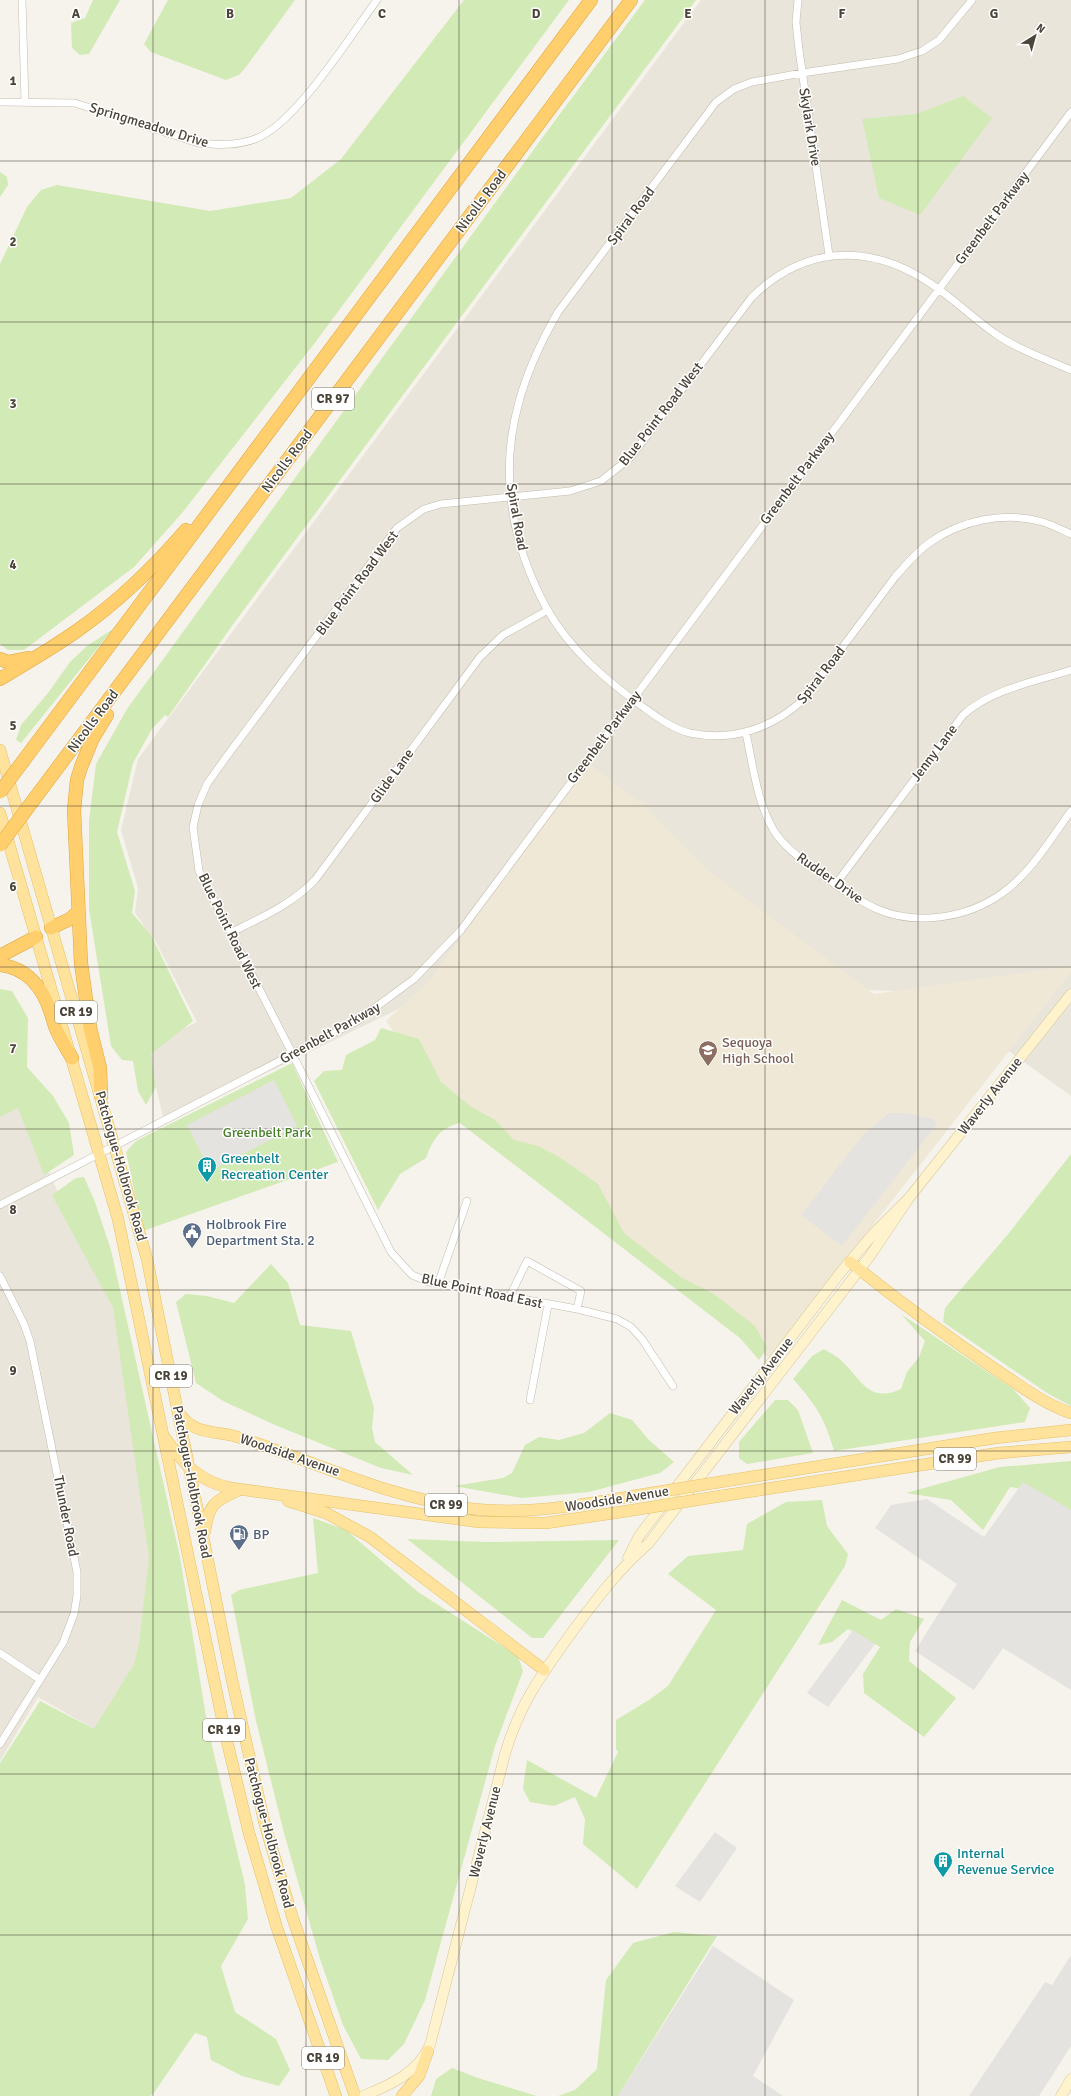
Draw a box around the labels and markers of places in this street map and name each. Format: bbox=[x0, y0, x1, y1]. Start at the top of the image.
place label: Sequoya High School bbox=[722, 1034, 794, 1067]
school or university icon: Sequoya High School bbox=[697, 1039, 719, 1067]
place label: Greenbelt Recreation Center bbox=[221, 1150, 329, 1183]
building icon: Greenbelt Recreation Center bbox=[196, 1155, 218, 1183]
place label: Holbrook Fire Department Sta. 2 bbox=[206, 1216, 315, 1249]
public building icon: Holbrook Fire Department Sta. 2 bbox=[181, 1221, 203, 1249]
fuel station icon: BP bbox=[228, 1523, 250, 1551]
place label: BP bbox=[253, 1526, 269, 1543]
place label: Internal Revenue Service bbox=[957, 1845, 1054, 1878]
building icon: Internal Revenue Service bbox=[932, 1850, 954, 1878]

